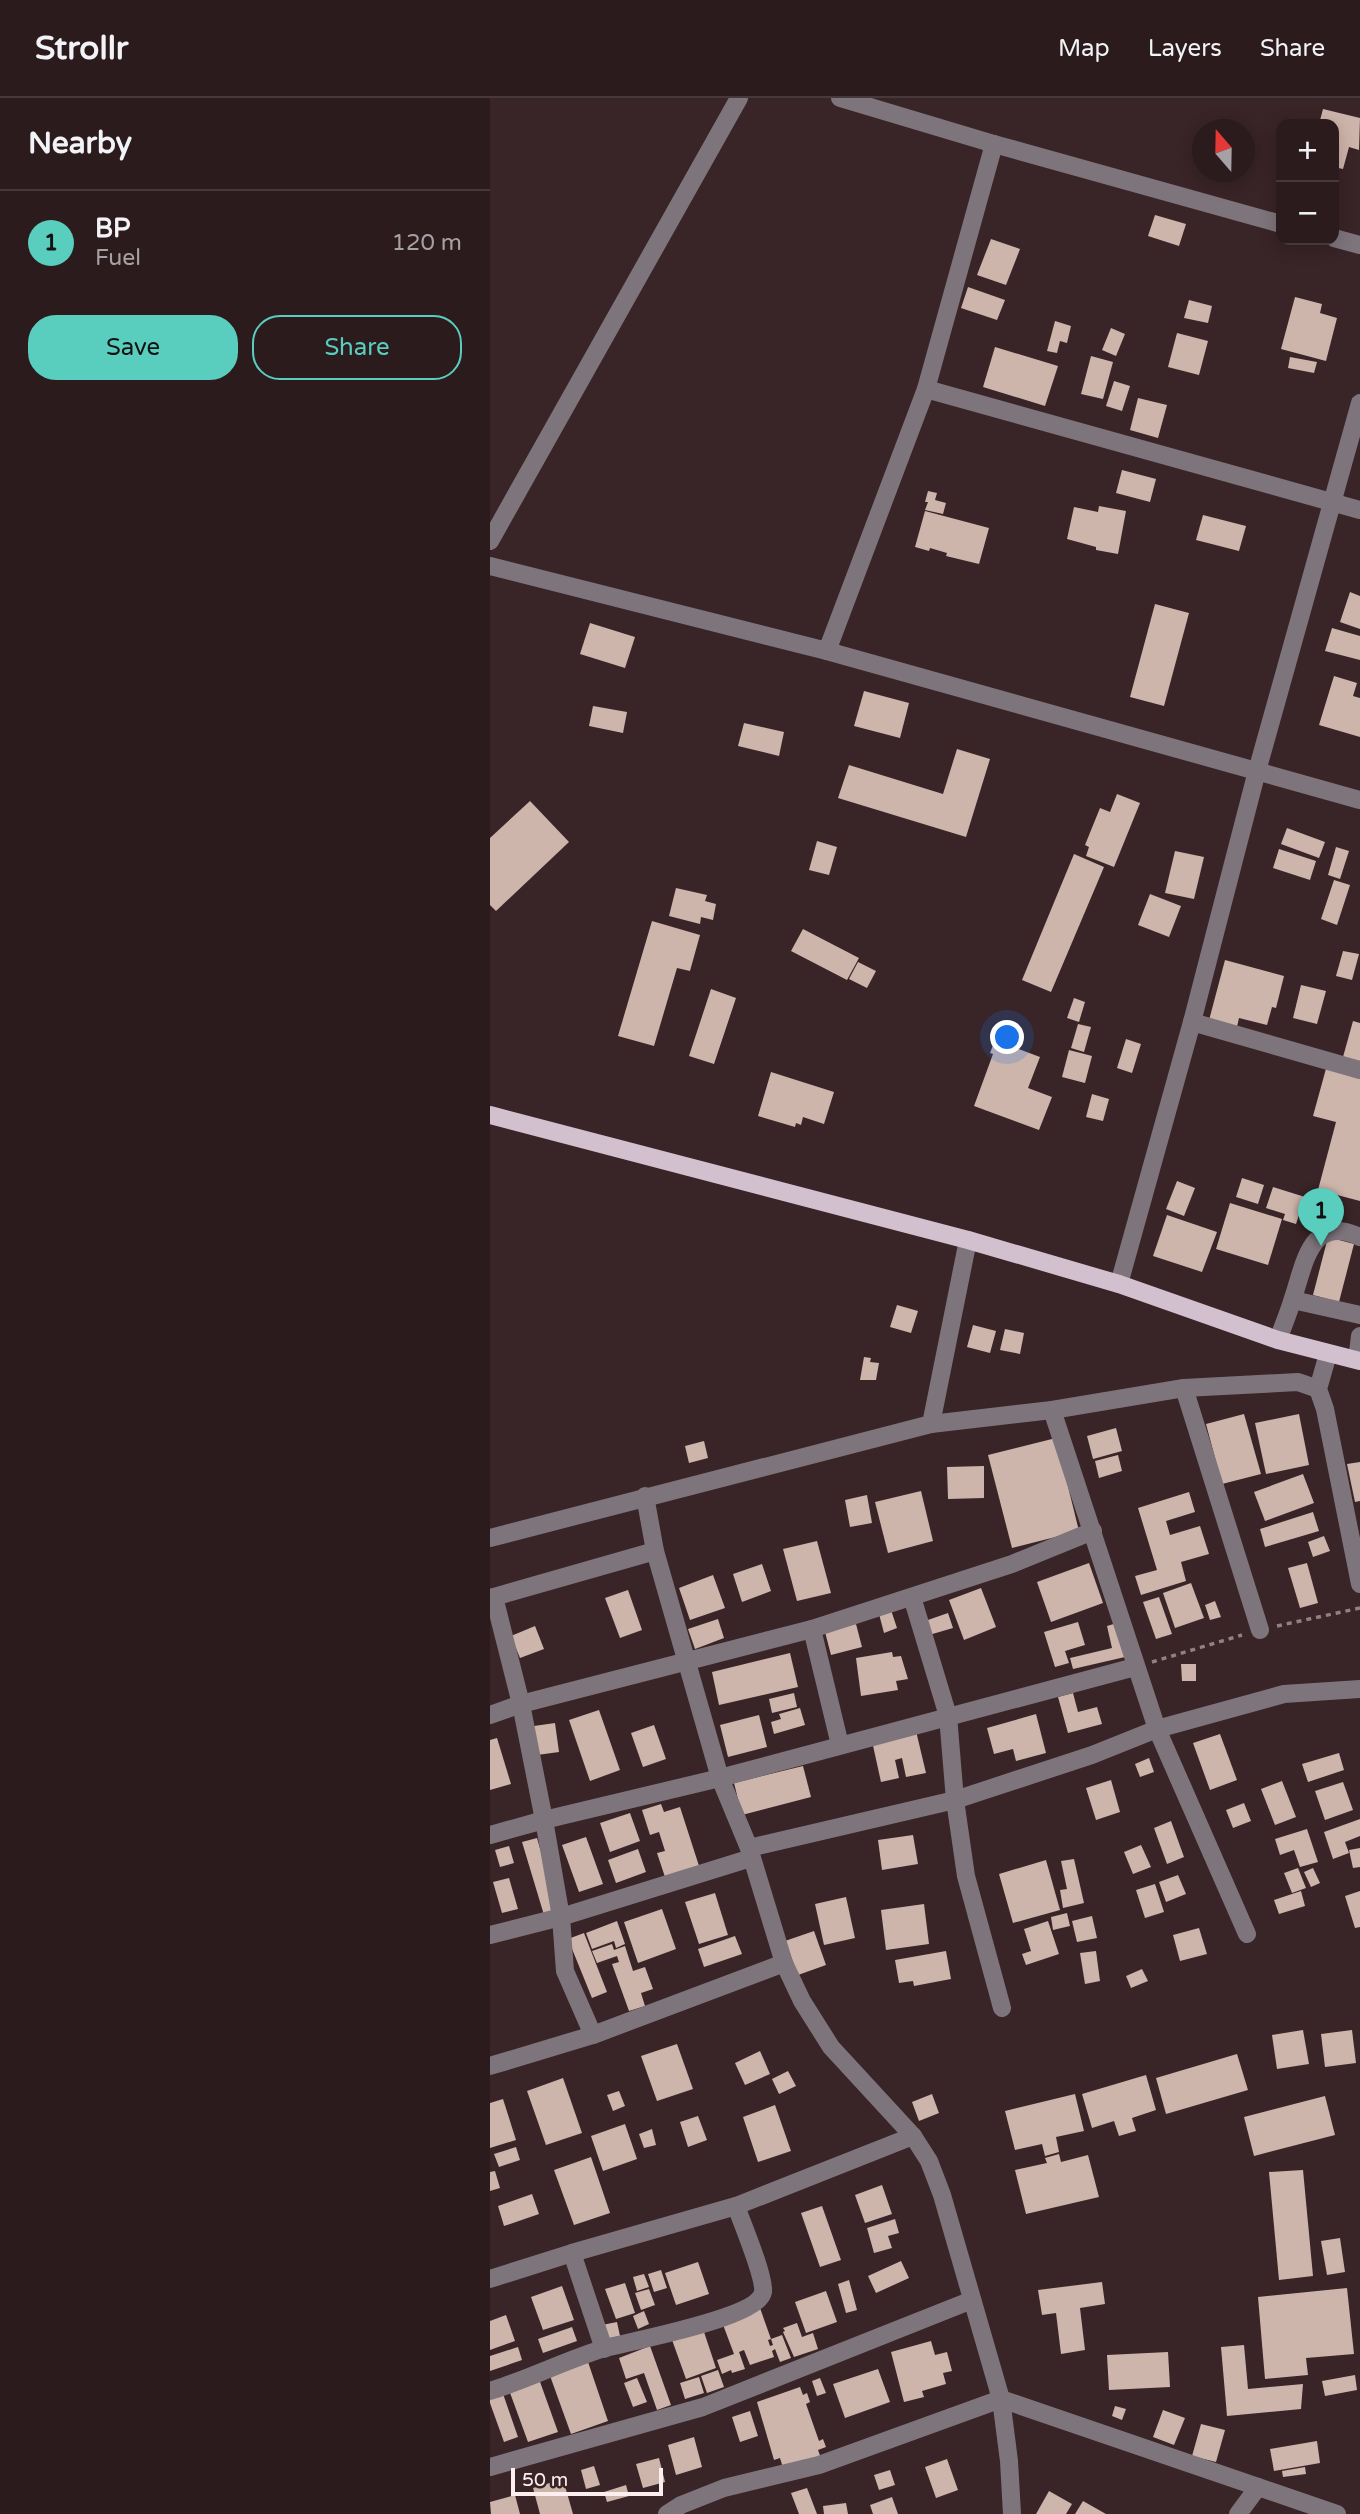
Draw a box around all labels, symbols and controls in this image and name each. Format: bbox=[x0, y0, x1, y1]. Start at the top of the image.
text: Strollr bbox=[35, 29, 129, 68]
text: Map bbox=[1058, 34, 1110, 63]
text: Layers bbox=[1148, 34, 1222, 63]
text: Share bbox=[1260, 34, 1325, 63]
north arrow bbox=[1192, 119, 1255, 182]
map controls bbox=[1276, 119, 1339, 245]
button: + bbox=[1276, 119, 1339, 182]
text: Nearby bbox=[28, 125, 132, 162]
button: − bbox=[1276, 182, 1339, 245]
text: BP bbox=[95, 213, 131, 244]
text: 1 bbox=[44, 229, 58, 257]
text: 120 m bbox=[392, 229, 462, 257]
text: Fuel bbox=[95, 244, 141, 272]
button: Save bbox=[28, 315, 238, 380]
button: Share bbox=[252, 315, 462, 380]
your location bbox=[990, 1020, 1024, 1054]
pin: 1 bbox=[1298, 1188, 1344, 1246]
scale bar bbox=[511, 2465, 663, 2497]
text: 50 m bbox=[522, 2469, 568, 2491]

